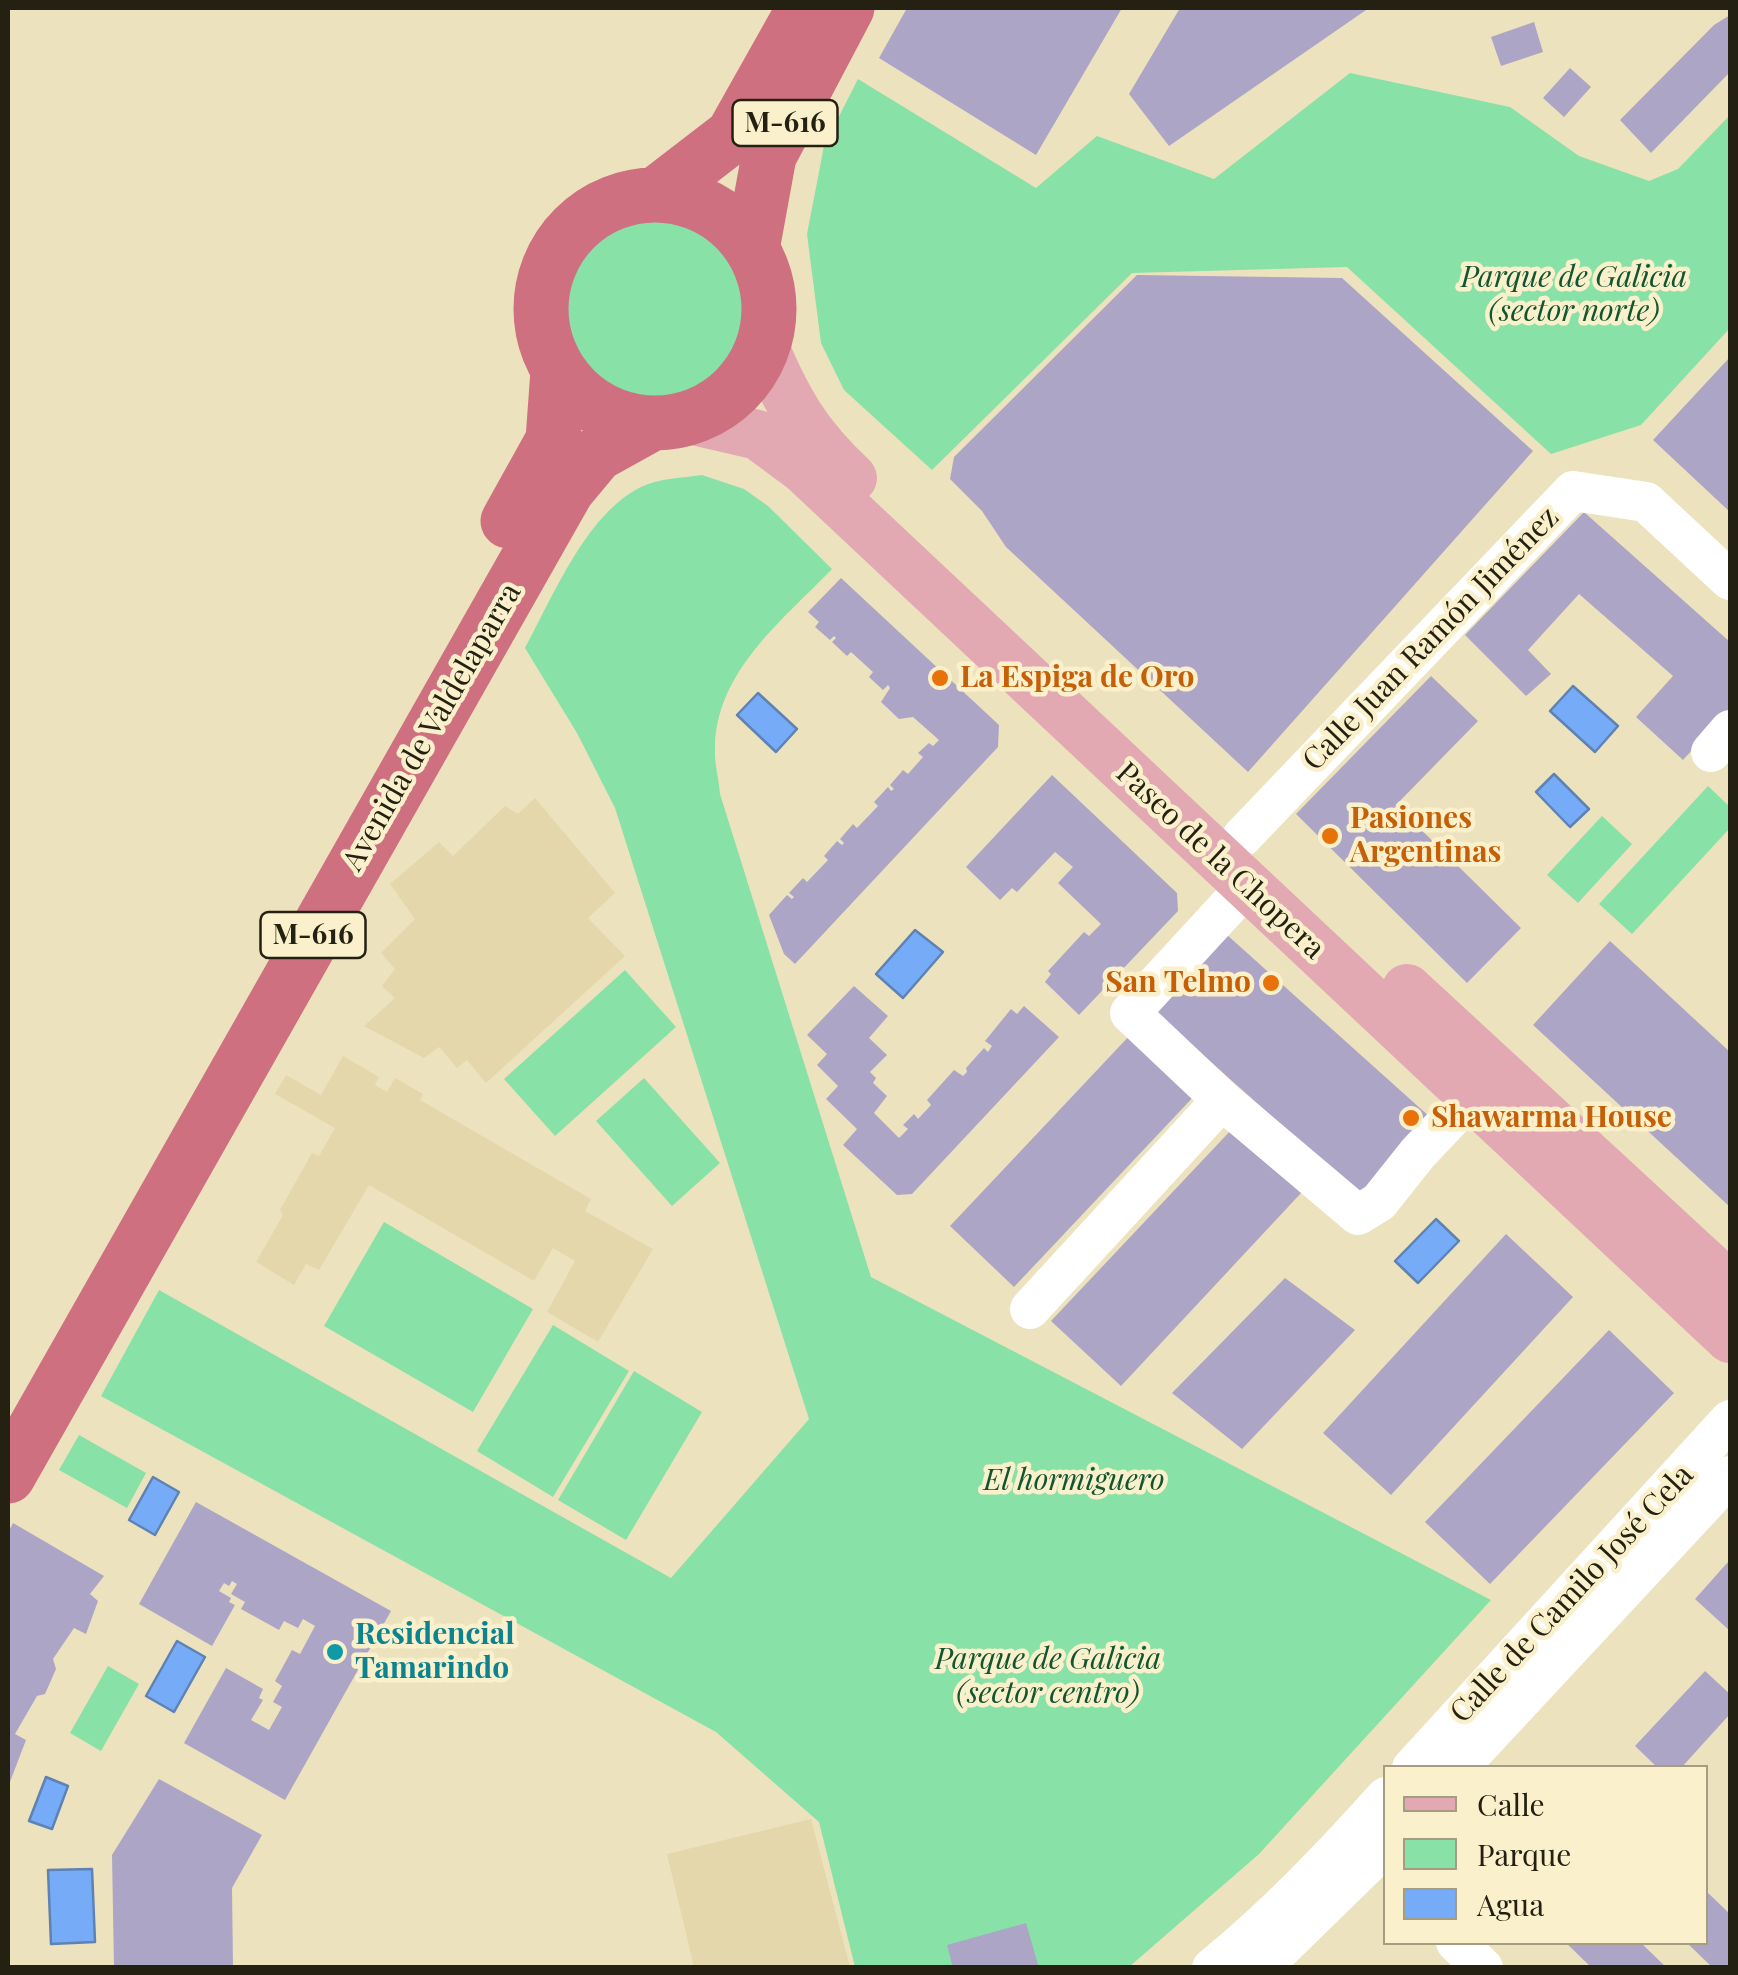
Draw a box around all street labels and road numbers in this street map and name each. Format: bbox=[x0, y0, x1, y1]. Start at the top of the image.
road number: M-616 bbox=[732, 100, 838, 146]
street label: Calle Juan Ramón Jiménez bbox=[1296, 500, 1566, 778]
street label: Avenida de Valdelaparra bbox=[335, 577, 529, 877]
street label: Paseo de la Chopera bbox=[1108, 755, 1332, 967]
road number: M-616 bbox=[260, 912, 366, 958]
street label: Calle de Camilo José Cela bbox=[1443, 1458, 1701, 1730]

